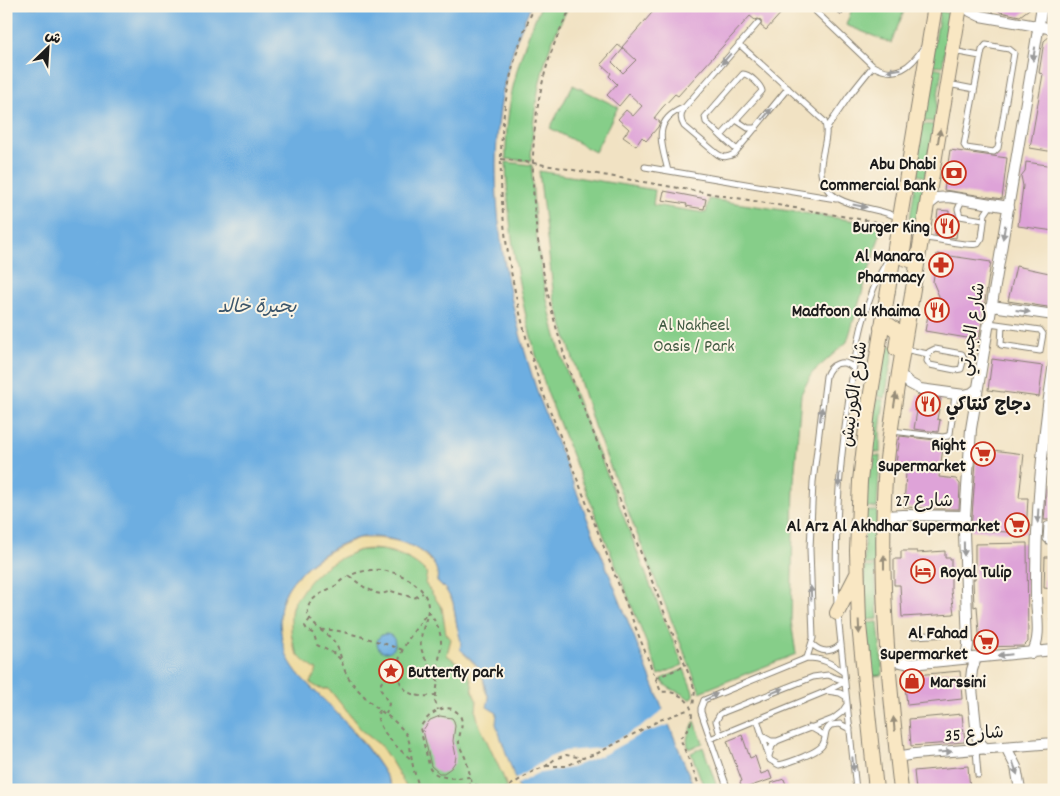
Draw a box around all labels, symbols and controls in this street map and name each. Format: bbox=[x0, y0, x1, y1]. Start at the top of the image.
north arrow bbox=[22, 22, 72, 72]
text: ش bbox=[41, 26, 64, 50]
one-way arrow bbox=[1029, 47, 1037, 63]
one-way arrow bbox=[720, 53, 732, 65]
one-way arrow bbox=[886, 66, 902, 74]
one-way arrow bbox=[762, 108, 773, 121]
one-way arrow bbox=[935, 128, 943, 144]
place label: Abu Dhabi Commercial Bank bbox=[820, 153, 937, 199]
bank icon: Abu Dhabi Commercial Bank bbox=[941, 160, 967, 186]
one-way arrow bbox=[853, 203, 869, 211]
restaurant icon: Burger King bbox=[934, 213, 960, 239]
place label: Burger King bbox=[853, 216, 930, 241]
one-way arrow bbox=[1000, 224, 1008, 240]
place label: Al Manara Pharmacy bbox=[855, 245, 925, 291]
pharmacy icon: Al Manara Pharmacy bbox=[928, 252, 954, 278]
street label: شارع الجبرتي bbox=[954, 281, 994, 378]
water label: بحيرة خالد bbox=[218, 295, 297, 322]
restaurant icon: Madfoon al Khaima bbox=[924, 297, 950, 323]
place label: Madfoon al Khaima bbox=[792, 300, 921, 325]
one-way arrow bbox=[1015, 307, 1031, 315]
park label: Al Nakheel Oasis / Park bbox=[653, 314, 735, 360]
street label: شارع الكورنيش bbox=[836, 340, 875, 449]
restaurant icon: دجاج كنتاكي bbox=[915, 391, 941, 417]
one-way arrow bbox=[892, 392, 900, 408]
place label: دجاج كنتاكي bbox=[946, 394, 1031, 420]
one-way arrow bbox=[817, 405, 825, 421]
place label: Right Supermarket bbox=[878, 434, 966, 480]
supermarket icon: Right Supermarket bbox=[970, 441, 996, 467]
one-way arrow bbox=[834, 473, 842, 489]
street label: شارع 27 bbox=[895, 490, 953, 515]
one-way arrow bbox=[1033, 508, 1041, 524]
supermarket icon: Al Arz Al Akhdhar Supermarket bbox=[1004, 512, 1030, 538]
place label: Al Arz Al Akhdhar Supermarket bbox=[787, 515, 1000, 540]
one-way arrow bbox=[960, 541, 968, 557]
one-way arrow bbox=[879, 554, 887, 570]
hotel icon: Royal Tulip bbox=[910, 558, 936, 584]
place label: Royal Tulip bbox=[940, 561, 1012, 586]
one-way arrow bbox=[807, 585, 815, 601]
one-way arrow bbox=[855, 619, 863, 635]
place label: Al Fahad Supermarket bbox=[880, 622, 968, 668]
supermarket icon: Al Fahad Supermarket bbox=[973, 629, 999, 655]
one-way arrow bbox=[997, 652, 1013, 660]
place icon: Butterfly park bbox=[378, 658, 404, 684]
place label: Butterfly park bbox=[408, 661, 504, 686]
shop icon: Marssini bbox=[899, 668, 925, 694]
place label: Marssini bbox=[930, 671, 986, 696]
one-way arrow bbox=[770, 687, 785, 695]
one-way arrow bbox=[704, 693, 719, 701]
one-way arrow bbox=[890, 716, 898, 732]
street label: شارع 35 bbox=[944, 721, 1005, 750]
one-way arrow bbox=[938, 748, 954, 756]
one-way arrow bbox=[849, 757, 857, 773]
one-way arrow bbox=[1012, 761, 1020, 776]

